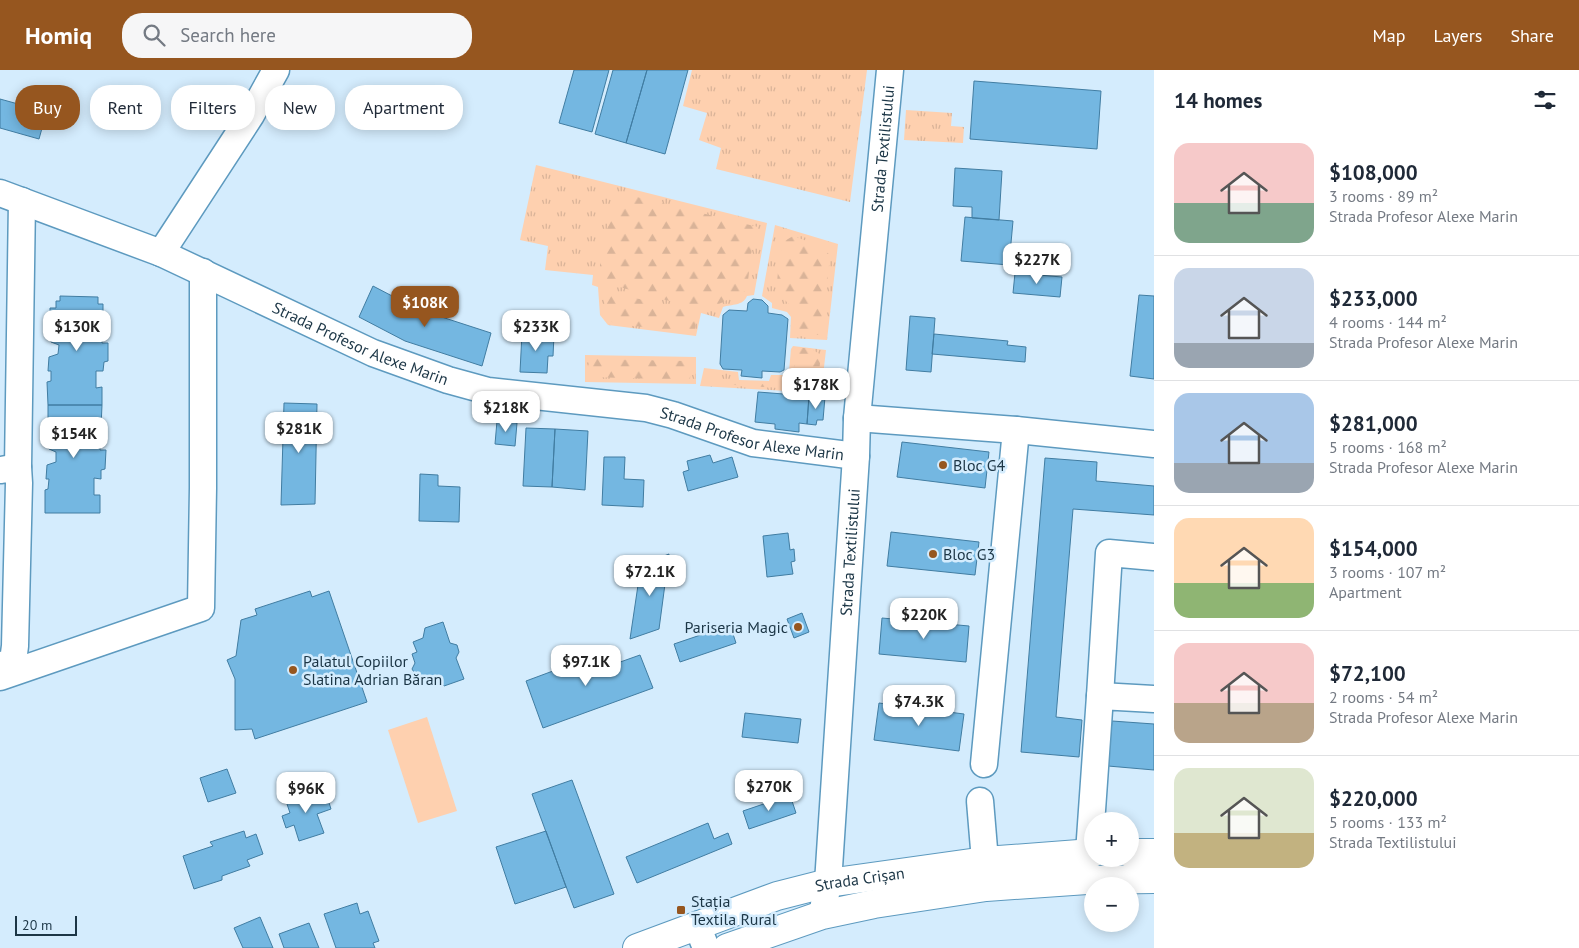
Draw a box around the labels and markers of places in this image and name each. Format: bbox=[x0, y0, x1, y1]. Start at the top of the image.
pin: $227K bbox=[1002, 242, 1072, 285]
pin: $108K bbox=[390, 286, 460, 328]
pin: $130K bbox=[42, 310, 112, 352]
pin: $233K bbox=[501, 310, 571, 352]
pin: $178K bbox=[781, 368, 851, 410]
pin: $218K bbox=[471, 390, 541, 433]
pin: $281K bbox=[264, 412, 334, 454]
pin: $154K bbox=[39, 416, 109, 459]
place label: Bloc G4 bbox=[953, 455, 1005, 475]
marker: Bloc G4 bbox=[937, 459, 949, 471]
place label: Bloc G3 bbox=[943, 544, 995, 564]
marker: Bloc G3 bbox=[927, 548, 939, 560]
pin: $72.1K bbox=[609, 554, 691, 597]
pin: $220K bbox=[889, 598, 959, 640]
place label: Pariseria Magic bbox=[684, 617, 788, 637]
marker: Pariseria Magic bbox=[792, 621, 804, 633]
pin: $97.1K bbox=[545, 644, 627, 687]
place label: Palatul Copiilor Slatina Adrian Băran bbox=[303, 651, 442, 689]
marker: Palatul Copiilor Slatina Adrian Băran bbox=[287, 664, 299, 676]
pin: $74.3K bbox=[878, 684, 960, 727]
pin: $270K bbox=[734, 770, 804, 812]
pin: $96K bbox=[276, 772, 336, 814]
place label: Stația Textila Rural bbox=[691, 891, 777, 929]
marker: Stația Textila Rural bbox=[675, 904, 687, 916]

